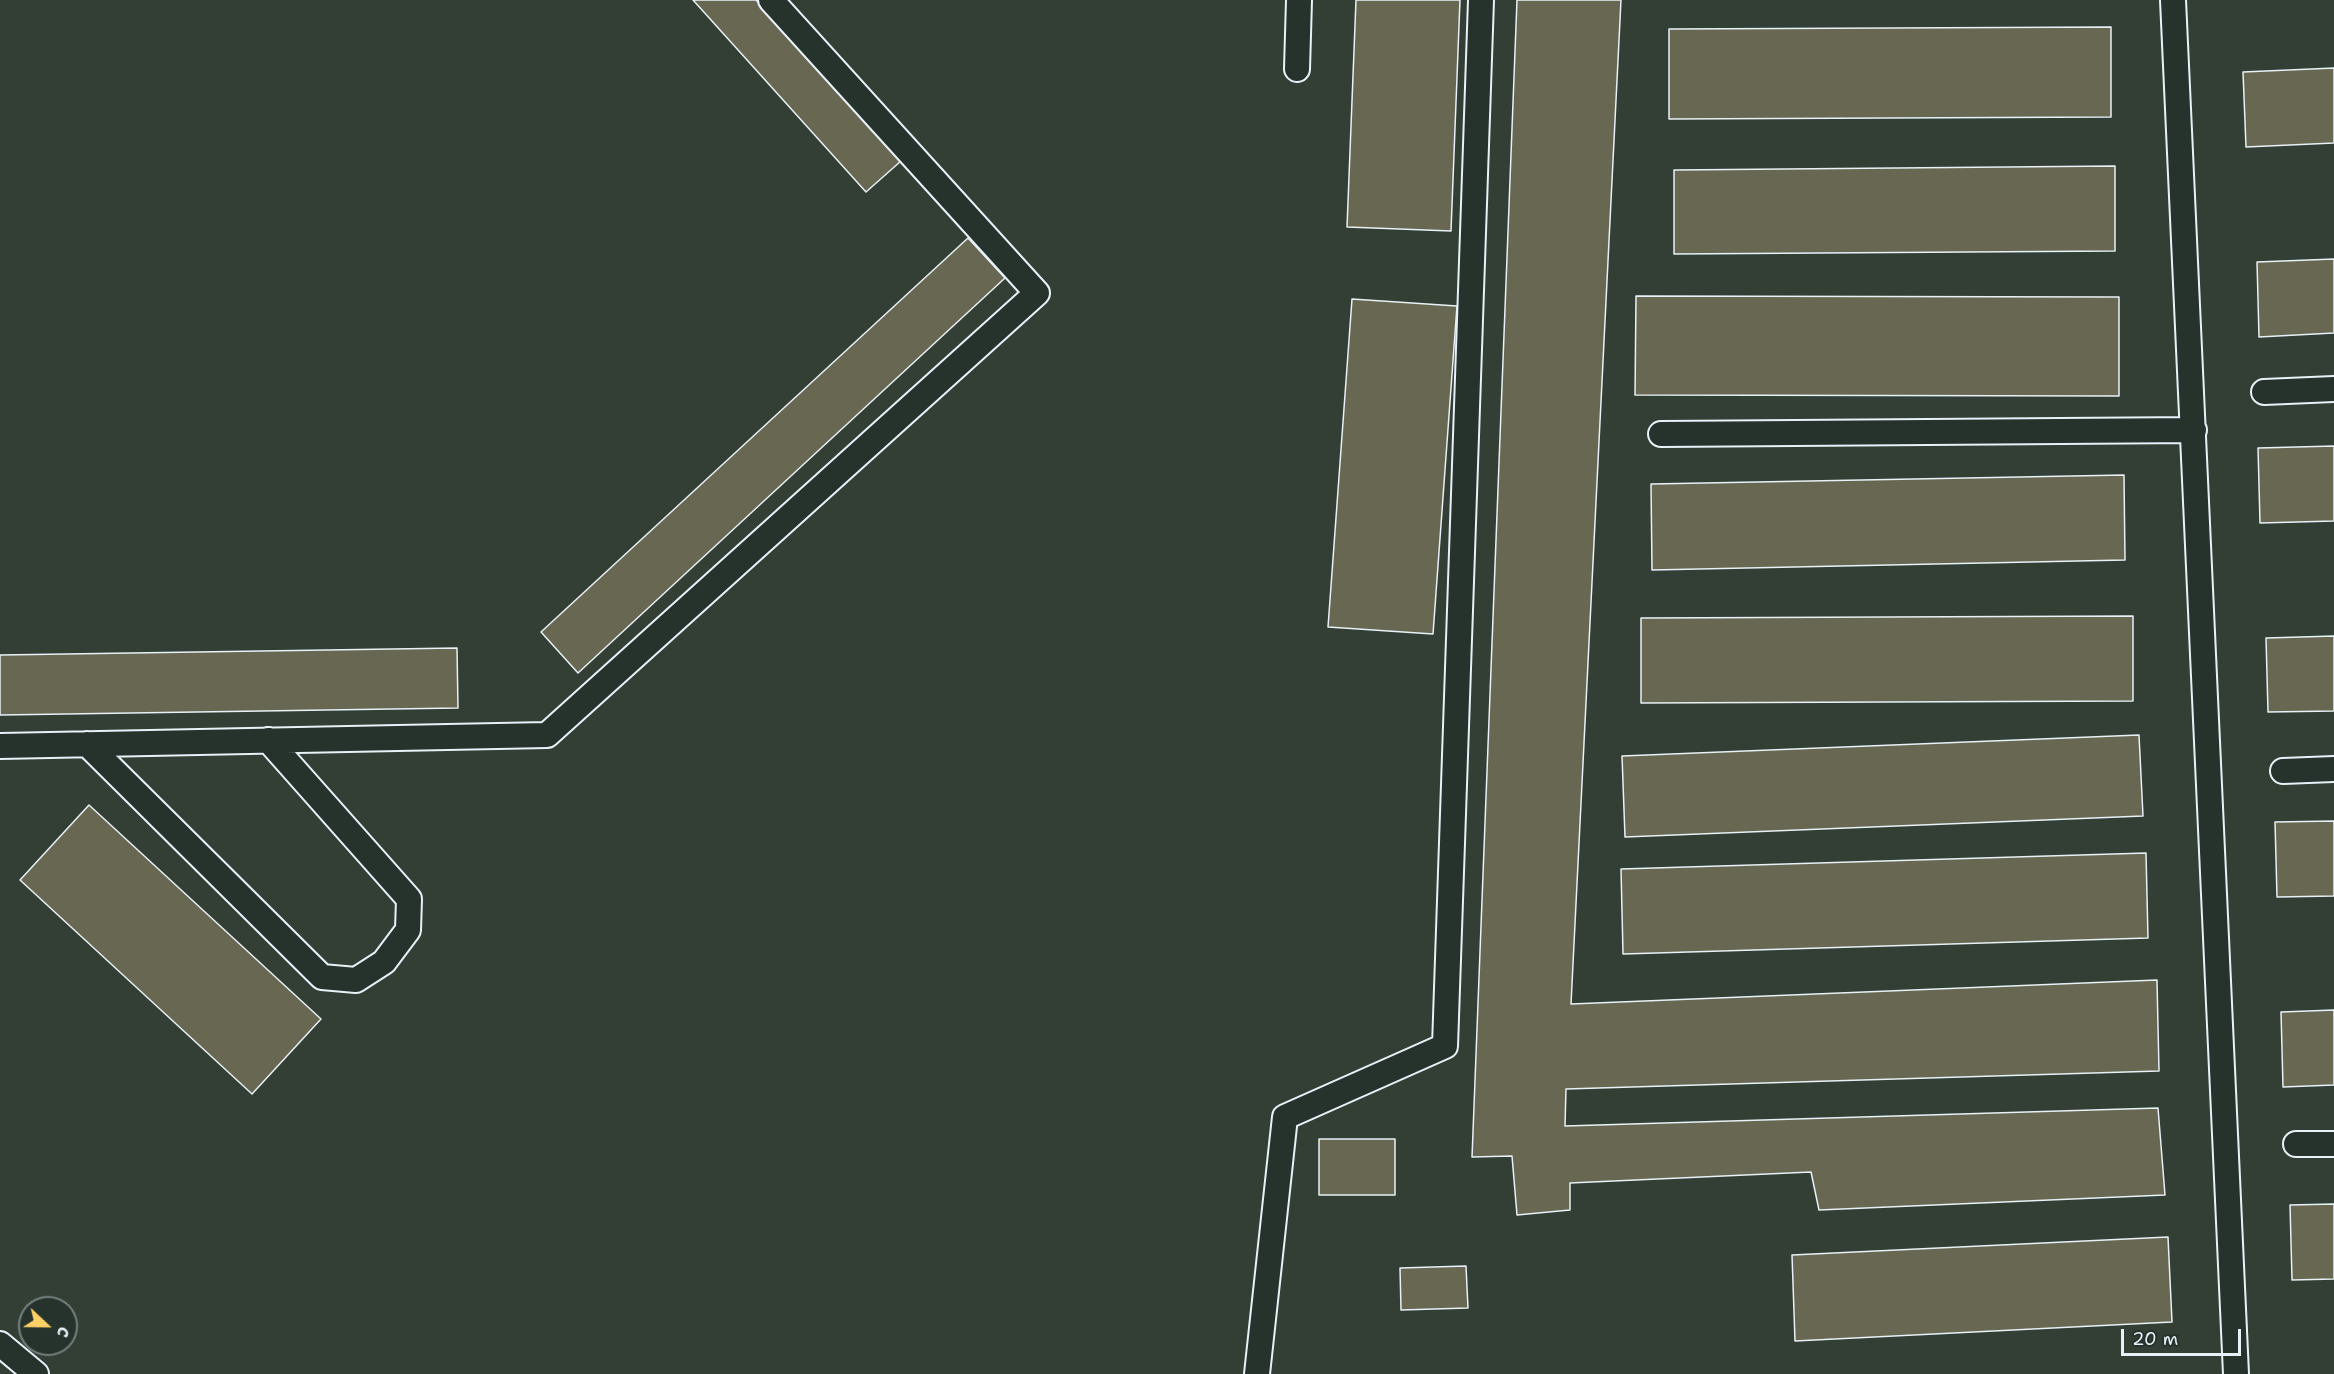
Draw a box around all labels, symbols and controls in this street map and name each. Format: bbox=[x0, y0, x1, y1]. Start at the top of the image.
north arrow bbox=[18, 1296, 78, 1356]
scale bar bbox=[2124, 1317, 2244, 1355]
text: С bbox=[52, 1324, 75, 1341]
text: 20 m bbox=[2132, 1327, 2178, 1351]

